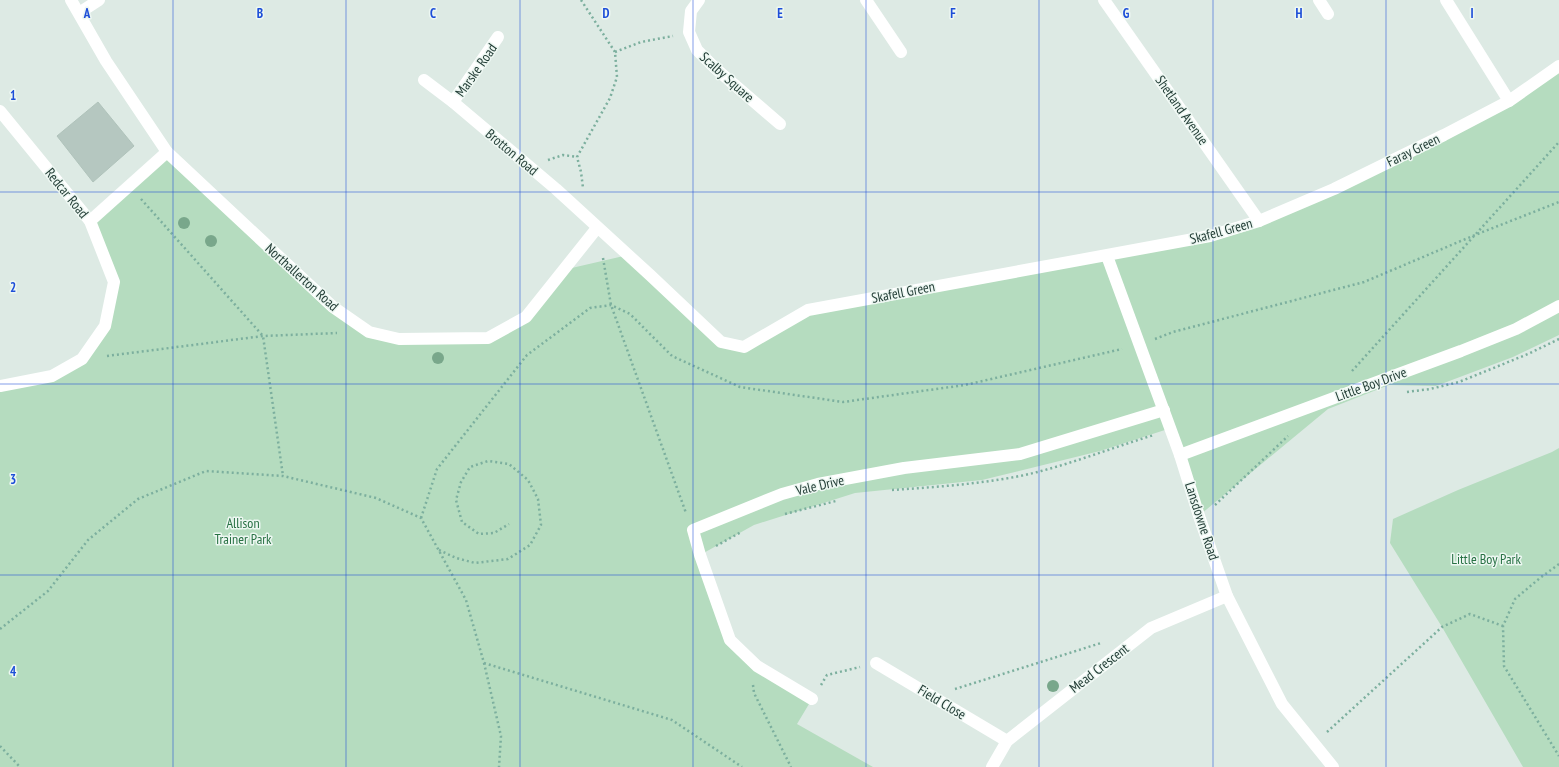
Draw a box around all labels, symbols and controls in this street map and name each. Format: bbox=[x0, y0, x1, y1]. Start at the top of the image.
text: A bbox=[83, 5, 91, 22]
text: B bbox=[257, 5, 263, 22]
text: C bbox=[430, 5, 436, 22]
text: D bbox=[603, 5, 610, 22]
text: E bbox=[777, 5, 783, 22]
text: F bbox=[950, 5, 956, 22]
text: G bbox=[1123, 5, 1130, 22]
text: H bbox=[1296, 5, 1303, 22]
text: I bbox=[1470, 5, 1474, 22]
street label: Marske Road bbox=[451, 40, 501, 100]
street label: Scalby Square bbox=[696, 48, 758, 106]
street label: Shetland Avenue bbox=[1151, 72, 1213, 148]
text: 1 bbox=[10, 87, 16, 104]
street label: Brotton Road bbox=[482, 125, 542, 179]
street label: Faray Green bbox=[1383, 129, 1443, 171]
street label: Redcar Road bbox=[41, 164, 93, 222]
street label: Skafell Green bbox=[1188, 214, 1254, 248]
street label: Northallerton Road bbox=[262, 239, 342, 315]
street label: Skafell Green bbox=[870, 277, 936, 307]
text: 2 bbox=[10, 279, 16, 296]
street label: Little Boy Drive bbox=[1333, 363, 1409, 405]
text: 3 bbox=[10, 471, 16, 488]
street label: Vale Drive bbox=[793, 471, 846, 500]
street label: Lansdowne Road bbox=[1181, 480, 1223, 562]
park label: Allison Trainer Park bbox=[214, 514, 272, 548]
park label: Little Boy Park bbox=[1451, 550, 1521, 568]
street label: Mead Crescent bbox=[1066, 639, 1132, 697]
text: 4 bbox=[10, 663, 17, 680]
street label: Field Close bbox=[915, 681, 970, 724]

